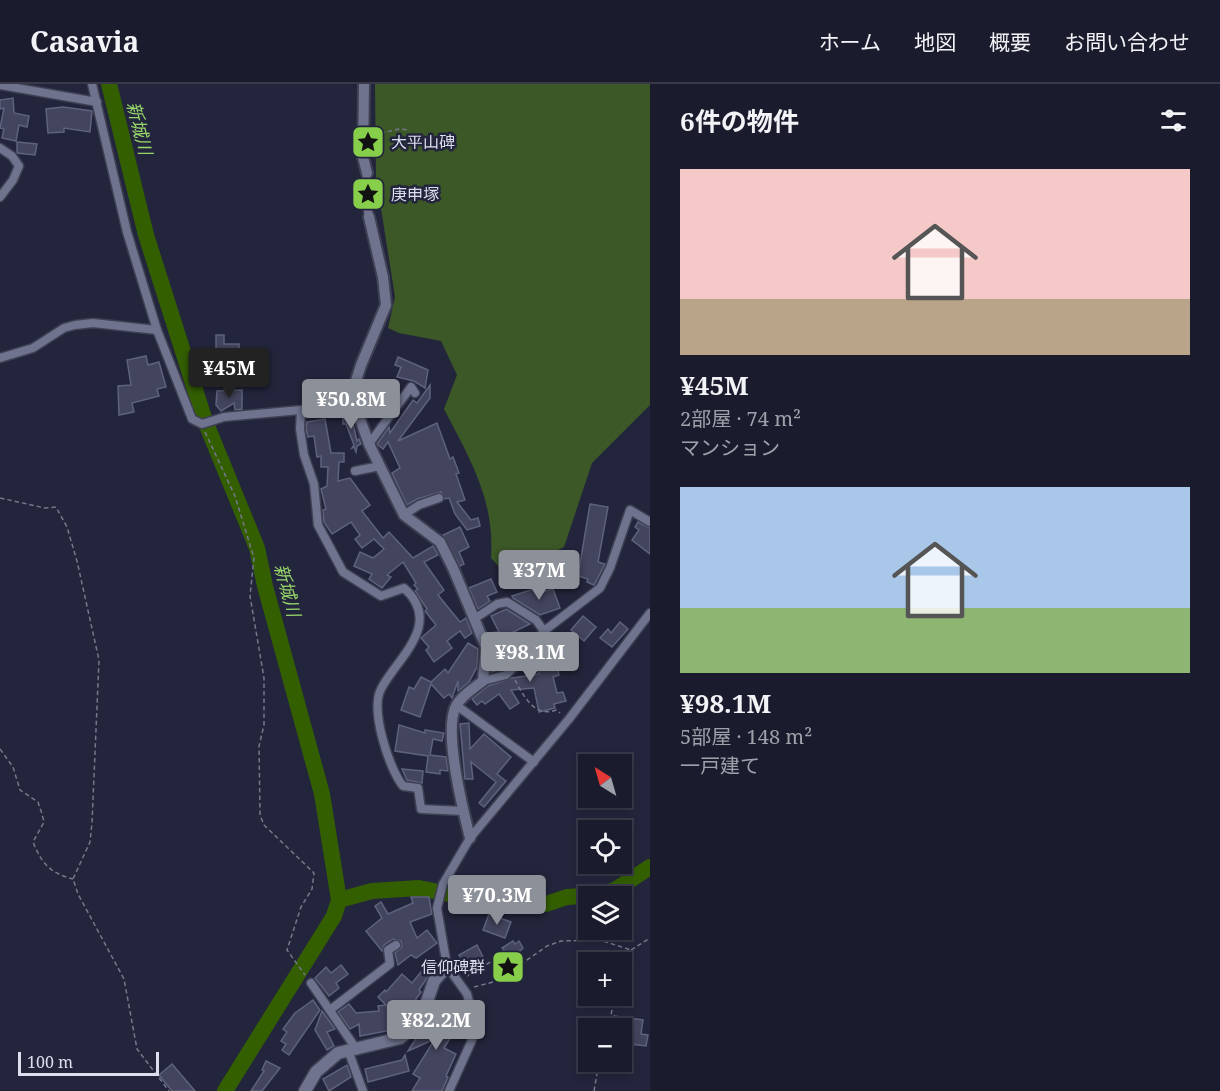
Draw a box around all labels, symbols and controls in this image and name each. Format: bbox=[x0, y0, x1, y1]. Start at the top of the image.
text: Casavia bbox=[30, 22, 139, 60]
text: ホーム bbox=[819, 28, 881, 56]
text: 地図 bbox=[914, 28, 956, 56]
text: 概要 bbox=[989, 28, 1031, 56]
text: お問い合わせ bbox=[1064, 28, 1190, 56]
water label: 新城川 bbox=[122, 99, 159, 159]
text: 6件の物件 bbox=[680, 103, 799, 139]
icon: filters bbox=[1157, 104, 1190, 137]
place icon: 大平山碑 bbox=[350, 124, 386, 160]
place label: 大平山碑 bbox=[391, 131, 455, 153]
place icon: 庚申塚 bbox=[350, 176, 386, 212]
place label: 庚申塚 bbox=[391, 183, 439, 205]
icon: home bbox=[881, 208, 989, 316]
pin: ¥45M bbox=[193, 348, 265, 399]
text: ¥45M bbox=[203, 354, 255, 381]
text: ¥45M bbox=[680, 367, 749, 403]
pin: ¥50.8M bbox=[302, 379, 400, 430]
text: ¥50.8M bbox=[316, 385, 386, 412]
text: 2部屋 · 74 m² bbox=[680, 405, 801, 432]
text: マンション bbox=[680, 434, 780, 461]
icon: home bbox=[881, 526, 989, 634]
pin: ¥37M bbox=[503, 550, 575, 601]
text: ¥37M bbox=[513, 556, 565, 583]
water label: 新城川 bbox=[269, 561, 307, 621]
pin: ¥98.1M bbox=[481, 632, 579, 683]
text: ¥98.1M bbox=[495, 638, 565, 665]
text: ¥98.1M bbox=[680, 685, 771, 721]
text: 5部屋 · 148 m² bbox=[680, 723, 812, 750]
text: 一戸建て bbox=[680, 752, 760, 779]
north arrow bbox=[578, 754, 632, 808]
map controls bbox=[578, 754, 632, 1072]
button: locate bbox=[578, 820, 632, 874]
pin: ¥70.3M bbox=[448, 875, 546, 926]
text: ¥70.3M bbox=[462, 881, 532, 908]
button: layers bbox=[578, 886, 632, 940]
place icon: 信仰碑群 bbox=[490, 949, 526, 985]
button: + bbox=[578, 952, 632, 1006]
place label: 信仰碑群 bbox=[421, 956, 485, 978]
pin: ¥82.2M bbox=[387, 1000, 485, 1051]
text: ¥82.2M bbox=[401, 1006, 471, 1033]
button: − bbox=[578, 1018, 632, 1072]
scale bar bbox=[18, 1049, 159, 1076]
text: 100 m bbox=[27, 1051, 73, 1073]

